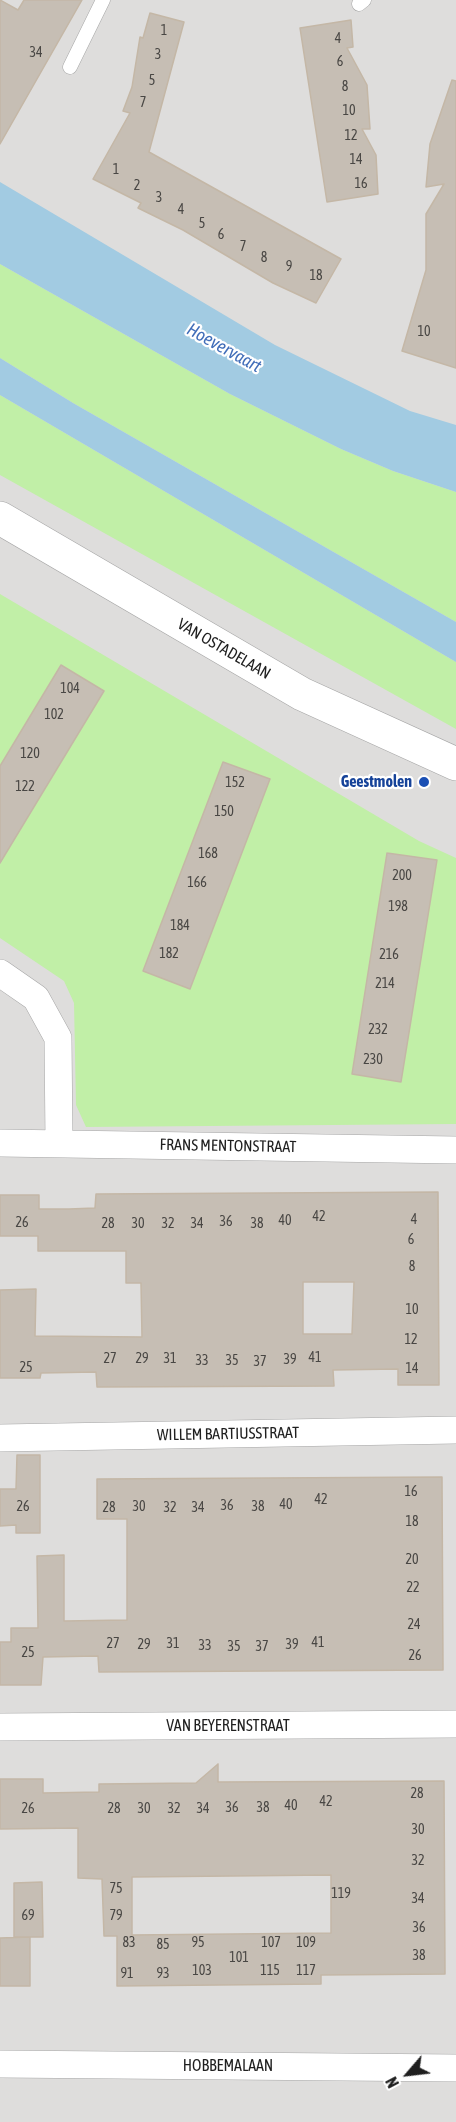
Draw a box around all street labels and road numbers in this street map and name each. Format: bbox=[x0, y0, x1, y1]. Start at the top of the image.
street label: VAN OSTADELAAN bbox=[174, 615, 274, 683]
street label: FRANS MENTONSTRAAT bbox=[159, 1135, 297, 1157]
street label: WILLEM BARTIUSSTRAAT bbox=[157, 1423, 299, 1445]
street label: VAN BEYERENSTRAAT bbox=[166, 1716, 290, 1736]
street label: HOBBEMALAAN bbox=[183, 2056, 273, 2076]

